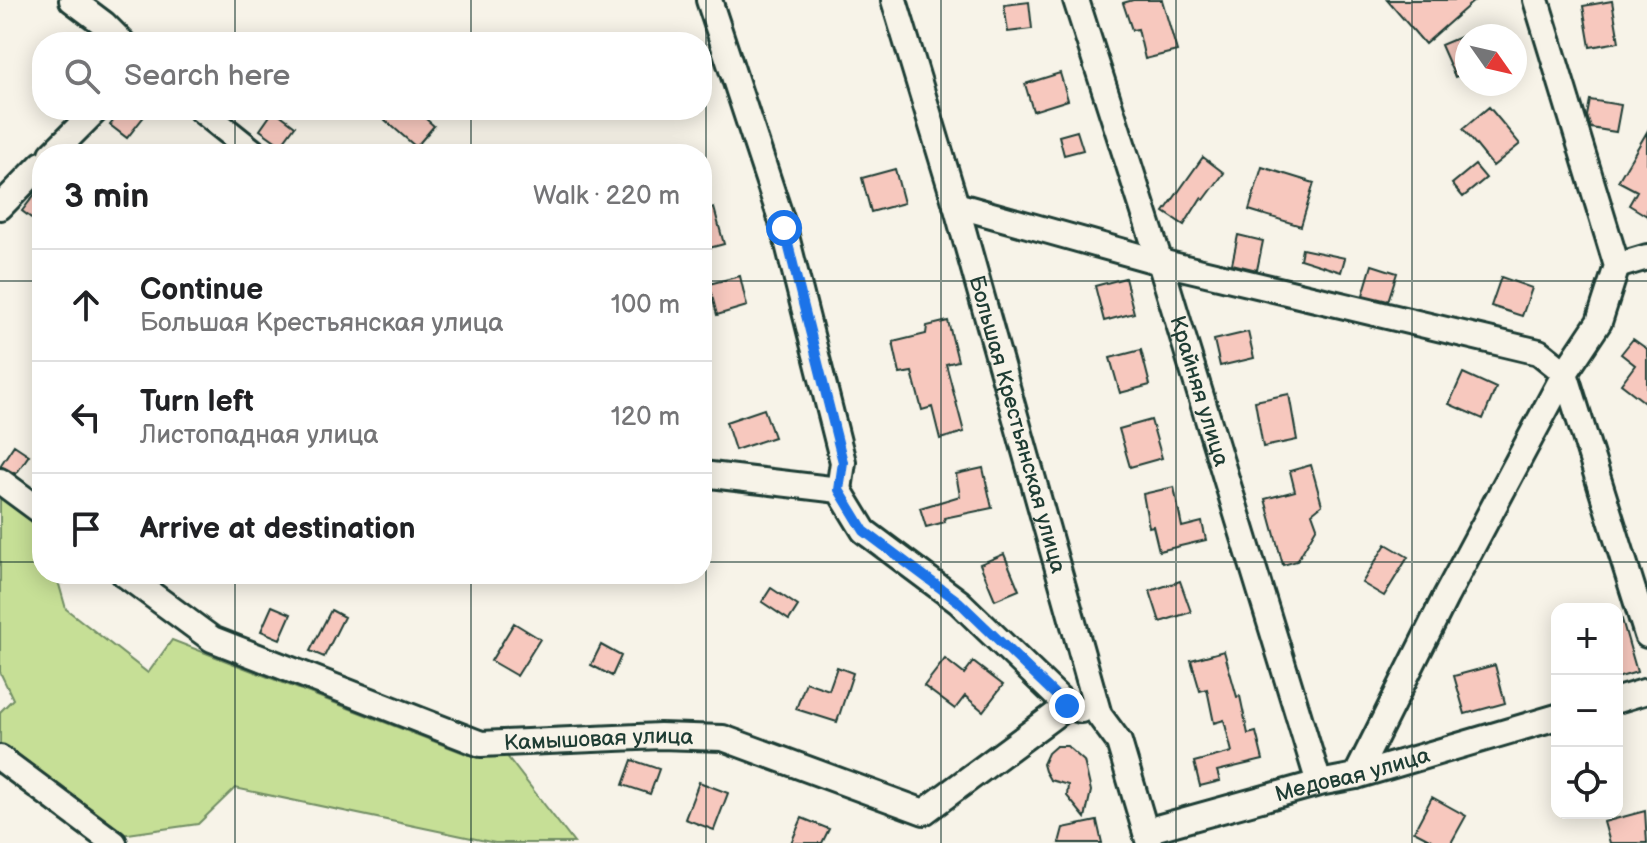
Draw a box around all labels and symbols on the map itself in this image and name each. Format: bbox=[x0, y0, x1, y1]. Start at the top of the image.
north arrow bbox=[1455, 24, 1527, 96]
route start bbox=[766, 210, 802, 246]
street label: Большая Крестьянская улица bbox=[963, 273, 1072, 576]
street label: Крайняя улица bbox=[1164, 312, 1235, 470]
route end bbox=[1049, 688, 1085, 724]
street label: Камышовая улица bbox=[503, 722, 694, 756]
street label: Медовая улица bbox=[1272, 742, 1433, 808]

